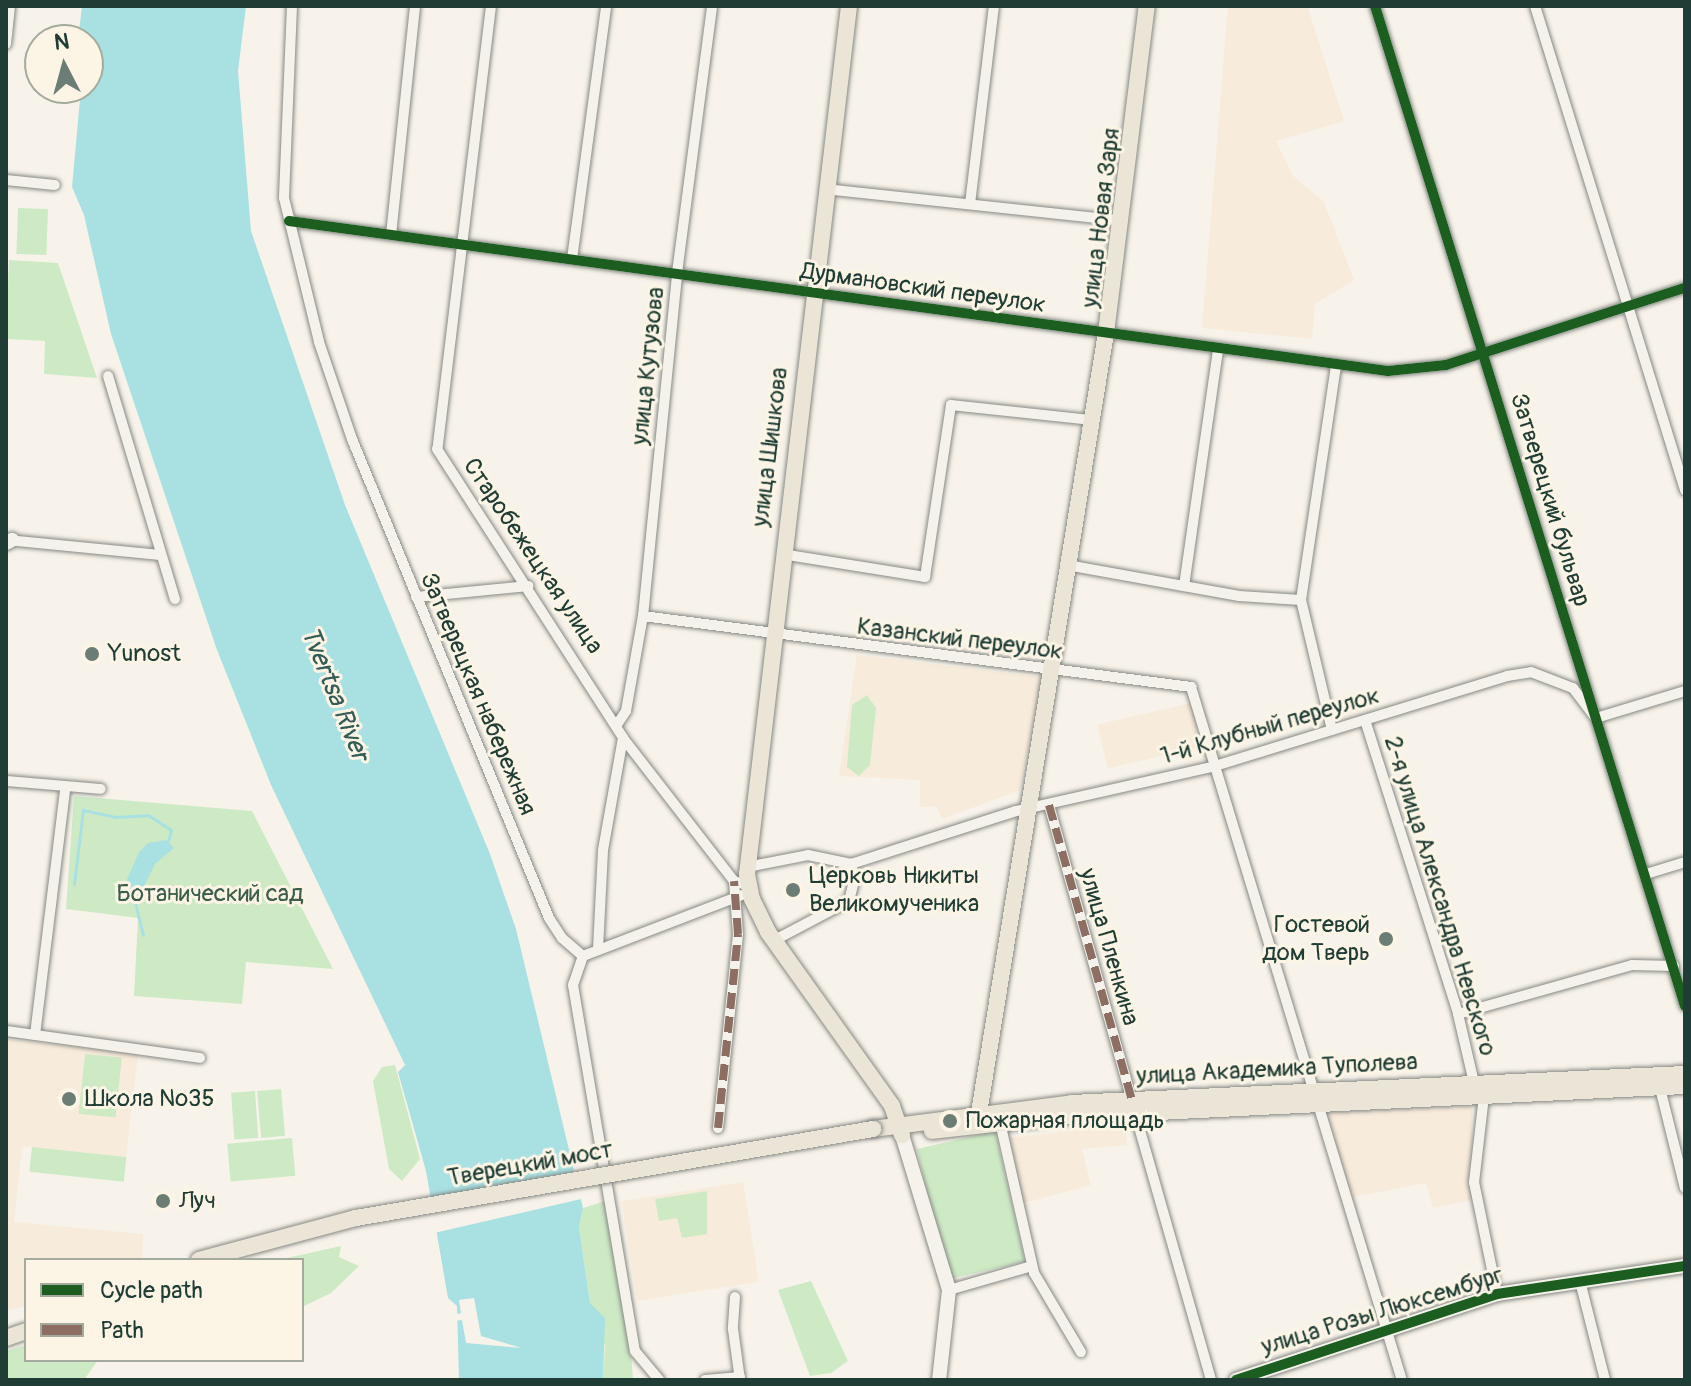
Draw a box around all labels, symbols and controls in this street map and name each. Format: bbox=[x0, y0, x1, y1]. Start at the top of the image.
north arrow bbox=[24, 24, 104, 104]
text: N bbox=[53, 27, 71, 57]
street label: улица Новая Заря bbox=[1076, 127, 1126, 309]
street label: Дурмановский переулок bbox=[799, 257, 1047, 319]
street label: улица Кутузова bbox=[625, 286, 671, 446]
street label: улица Шишкова bbox=[746, 366, 794, 528]
street label: Затверецкий бульвар bbox=[1504, 390, 1596, 610]
street label: Старобежецкая улица bbox=[457, 453, 609, 659]
street label: Затверецкая набережная bbox=[414, 569, 542, 819]
street label: Казанский переулок bbox=[856, 612, 1064, 666]
water label: Tvertsa River bbox=[293, 623, 375, 765]
place label: Yunost bbox=[108, 640, 181, 668]
marker: Yunost bbox=[83, 645, 101, 663]
street label: 1-й Клубный переулок bbox=[1157, 681, 1383, 771]
street label: 2-я улица Александра Невского bbox=[1378, 733, 1502, 1059]
place label: Церковь Никиты Великомученика bbox=[809, 862, 979, 918]
street label: улица Пленкина bbox=[1073, 865, 1145, 1029]
park label: Ботанический сад bbox=[117, 880, 303, 908]
marker: Церковь Никиты Великомученика bbox=[784, 881, 802, 899]
place label: Гостевой дом Тверь bbox=[1262, 911, 1370, 967]
marker: Гостевой дом Тверь bbox=[1377, 930, 1395, 948]
street label: улица Академика Туполева bbox=[1136, 1047, 1418, 1091]
place label: Школа №35 bbox=[85, 1085, 214, 1113]
marker: Школа №35 bbox=[60, 1090, 78, 1108]
place label: Пожарная площадь bbox=[966, 1107, 1164, 1135]
marker: Пожарная площадь bbox=[941, 1112, 959, 1130]
street label: Тверецкий мост bbox=[445, 1135, 615, 1193]
place label: Луч bbox=[179, 1187, 216, 1215]
marker: Луч bbox=[154, 1192, 172, 1210]
legend bbox=[24, 1258, 304, 1362]
street label: улица Розы Люксембург bbox=[1258, 1261, 1506, 1361]
text: Cycle path bbox=[100, 1276, 203, 1305]
text: Path bbox=[100, 1316, 144, 1345]

